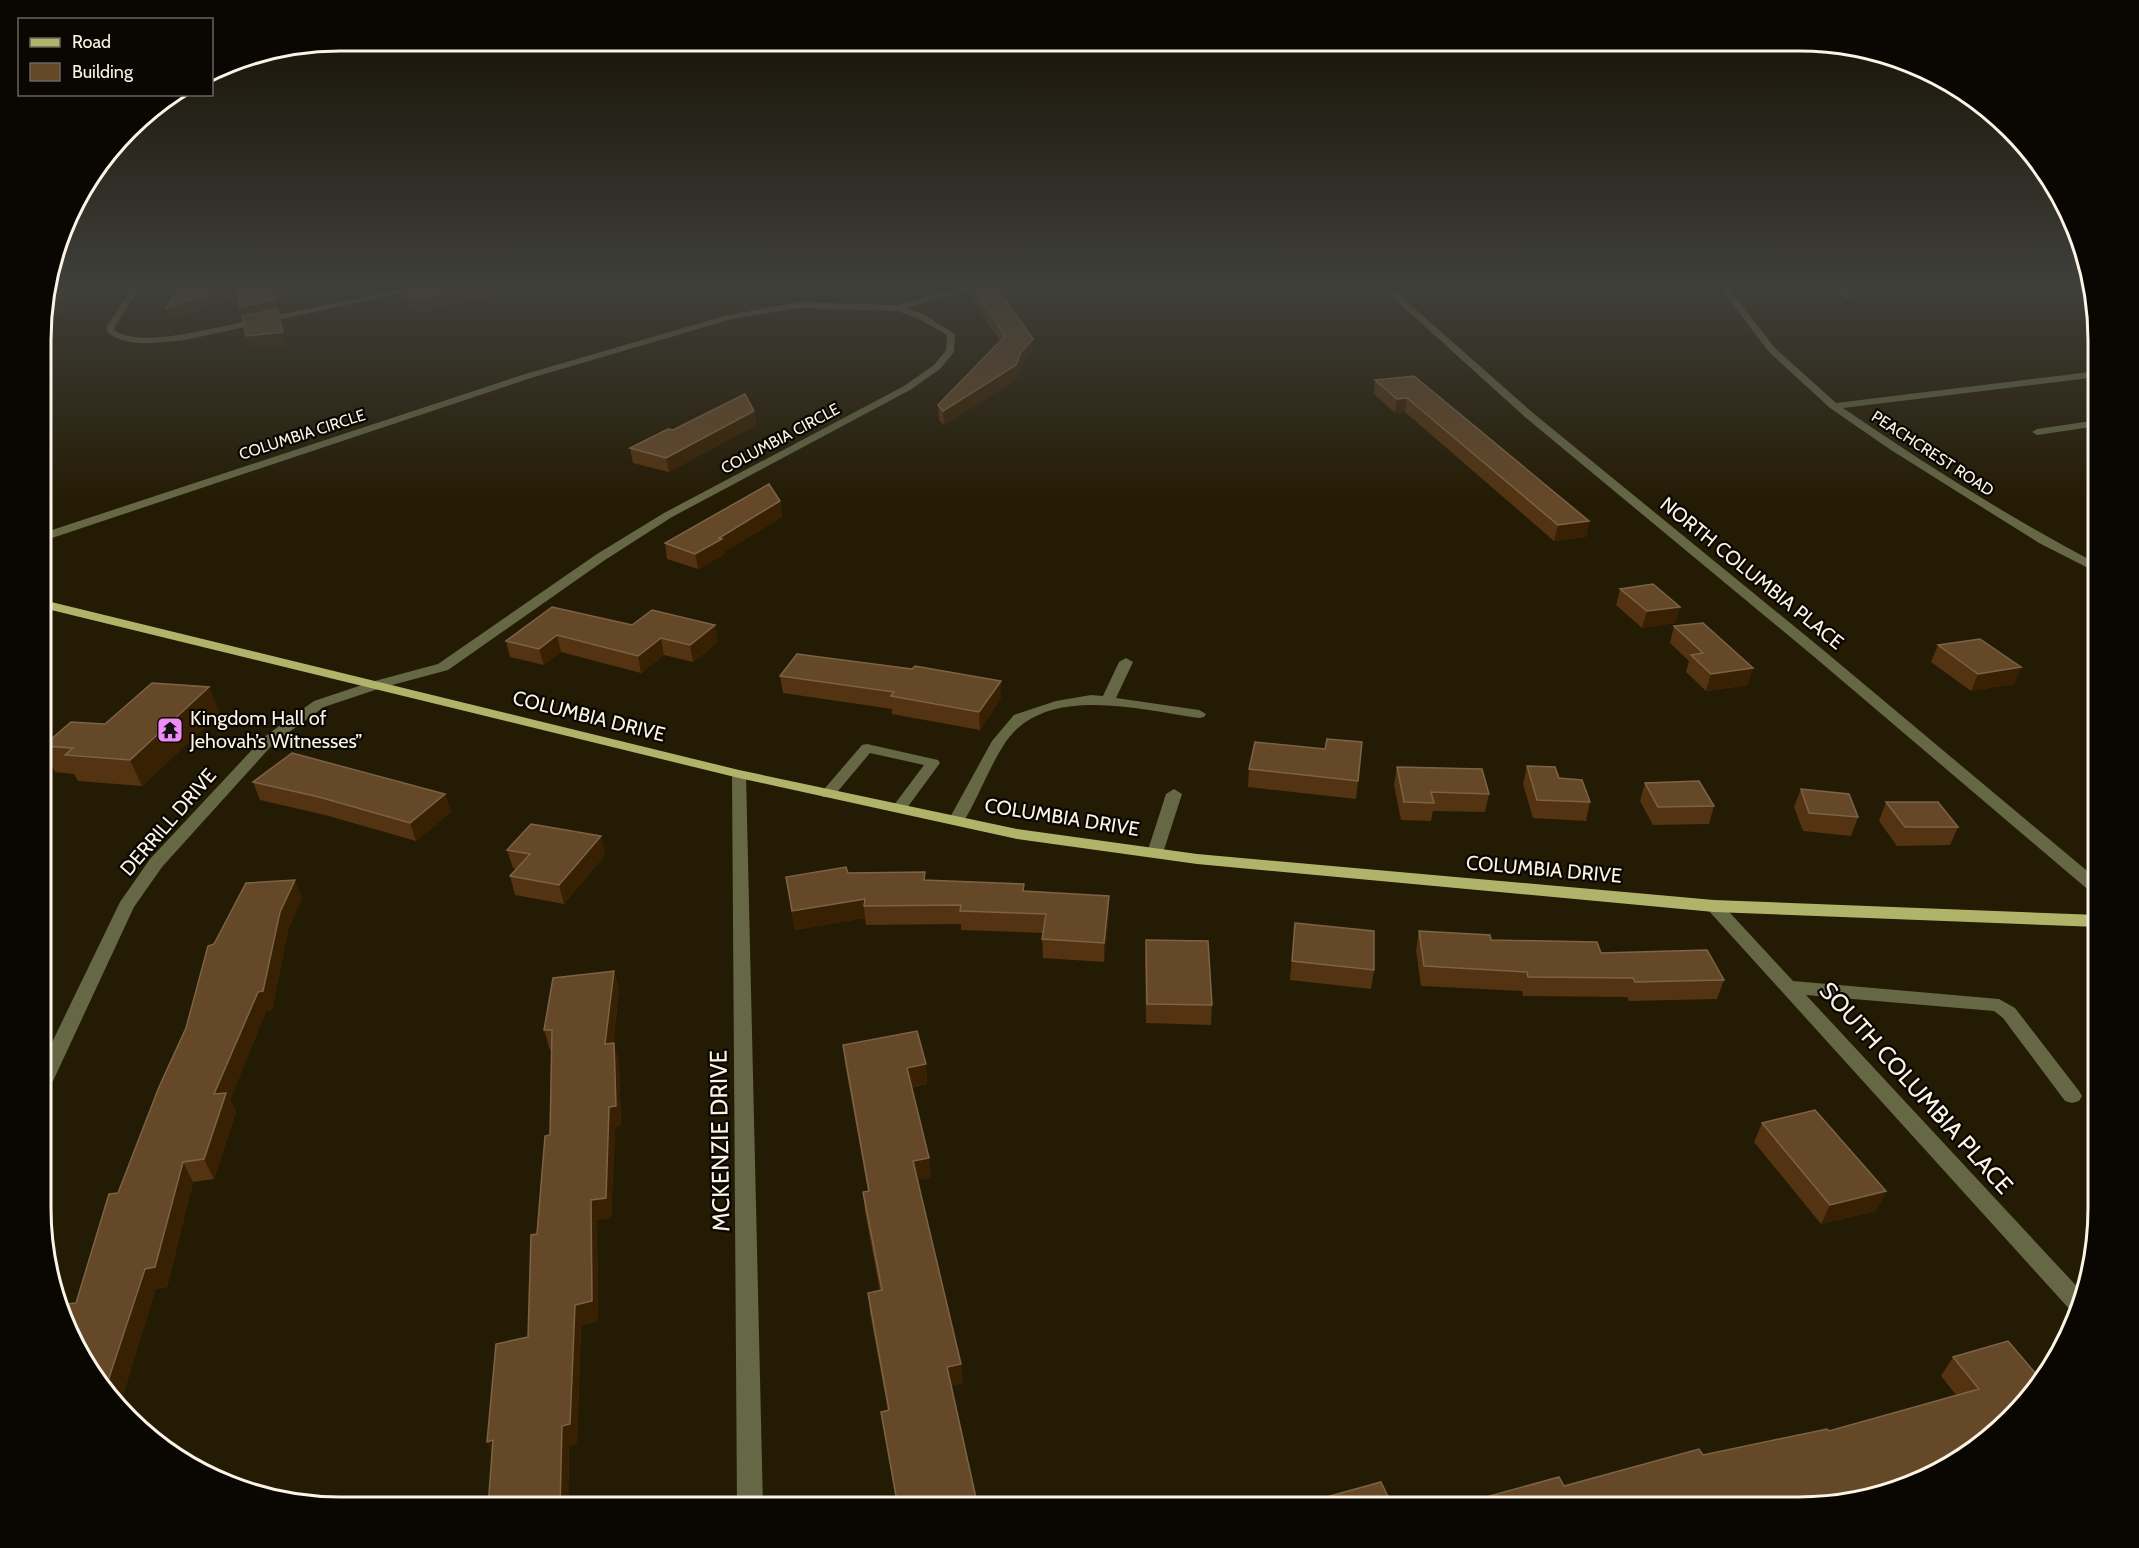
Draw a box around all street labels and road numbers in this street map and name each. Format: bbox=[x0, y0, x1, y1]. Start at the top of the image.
street label: COLUMBIA CIRCLE bbox=[718, 399, 843, 478]
street label: COLUMBIA CIRCLE bbox=[237, 405, 368, 464]
street label: PEACHCREST ROAD bbox=[1868, 407, 1997, 500]
street label: NORTH COLUMBIA PLACE bbox=[1655, 492, 1849, 654]
street label: COLUMBIA DRIVE bbox=[510, 685, 668, 747]
street label: DERRILL DRIVE bbox=[115, 763, 221, 881]
street label: COLUMBIA DRIVE bbox=[983, 793, 1141, 841]
street label: COLUMBIA DRIVE bbox=[1465, 850, 1623, 888]
street label: SOUTH COLUMBIA PLACE bbox=[1814, 976, 2019, 1200]
street label: MCKENZIE DRIVE bbox=[703, 1050, 736, 1232]

